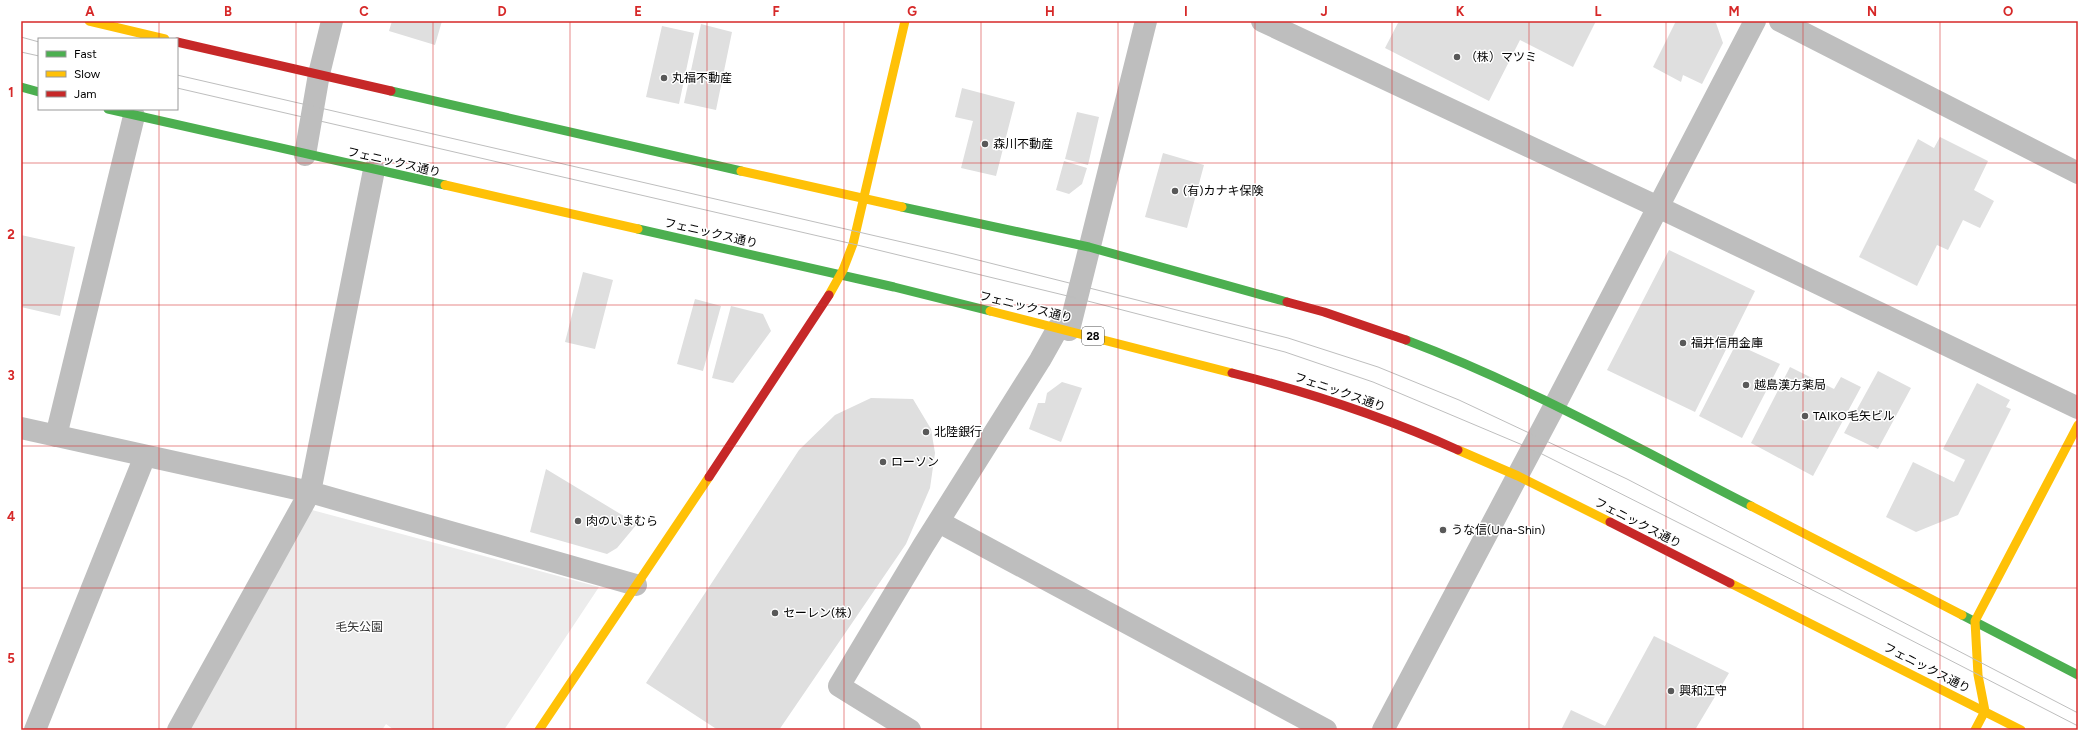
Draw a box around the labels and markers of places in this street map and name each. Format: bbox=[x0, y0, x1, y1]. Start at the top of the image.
place label: （株）マツミ bbox=[1465, 50, 1537, 64]
marker: （株）マツミ bbox=[1452, 52, 1462, 62]
place label: 丸福不動産 bbox=[672, 71, 732, 85]
marker: 丸福不動産 bbox=[659, 73, 669, 83]
place label: 森川不動産 bbox=[993, 137, 1053, 151]
marker: 森川不動産 bbox=[980, 139, 990, 149]
place label: (有)カナキ保険 bbox=[1183, 184, 1263, 198]
marker: (有)カナキ保険 bbox=[1170, 186, 1180, 196]
place label: 福井信用金庫 bbox=[1691, 336, 1763, 350]
marker: 福井信用金庫 bbox=[1678, 338, 1688, 348]
place label: 越島漢方薬局 bbox=[1754, 378, 1826, 392]
marker: 越島漢方薬局 bbox=[1741, 380, 1751, 390]
place label: TAIKO毛矢ビル bbox=[1813, 409, 1895, 423]
marker: TAIKO毛矢ビル bbox=[1800, 411, 1810, 421]
place label: 北陸銀行 bbox=[934, 425, 982, 439]
marker: 北陸銀行 bbox=[921, 427, 931, 437]
place label: ローソン bbox=[891, 455, 939, 469]
marker: ローソン bbox=[878, 457, 888, 467]
place label: 肉のいまむら bbox=[586, 514, 658, 528]
marker: 肉のいまむら bbox=[573, 516, 583, 526]
place label: うな信(Una-Shin) bbox=[1451, 523, 1545, 537]
marker: うな信(Una-Shin) bbox=[1438, 525, 1448, 535]
place label: セーレン(株) bbox=[783, 606, 851, 620]
marker: セーレン(株) bbox=[770, 608, 780, 618]
place label: 興和江守 bbox=[1679, 684, 1727, 698]
marker: 興和江守 bbox=[1666, 686, 1676, 696]

